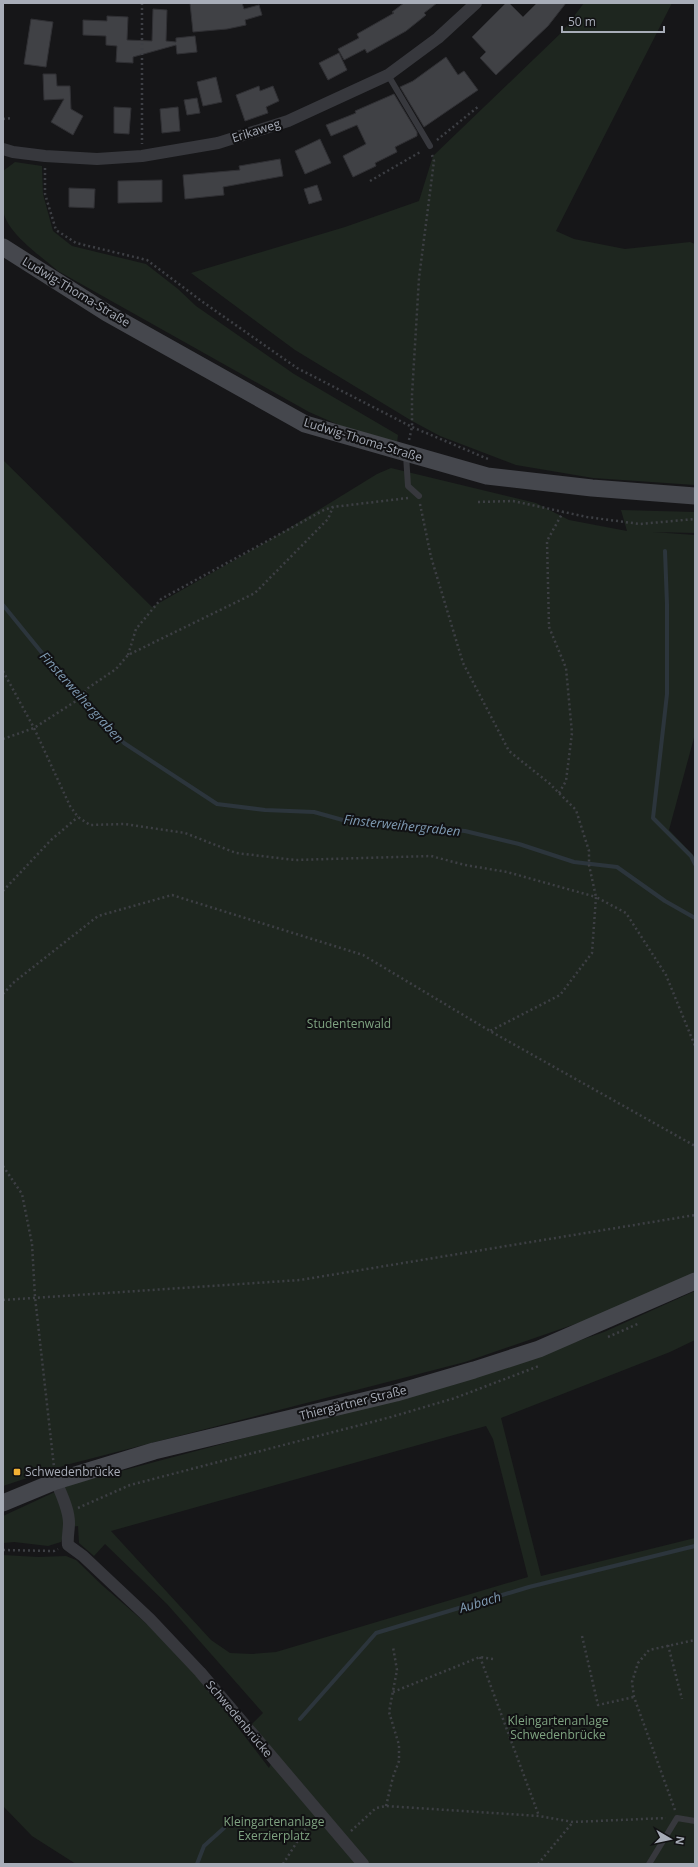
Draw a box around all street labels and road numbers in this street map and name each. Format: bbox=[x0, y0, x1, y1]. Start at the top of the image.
street label: Erikaweg bbox=[229, 115, 283, 146]
street label: Ludwig-Thoma-Straße bbox=[19, 253, 134, 331]
street label: Ludwig-Thoma-Straße bbox=[302, 413, 425, 466]
street label: Thiergärtner Straße bbox=[298, 1381, 408, 1424]
street label: Schwedenbrücke bbox=[202, 1677, 277, 1761]

